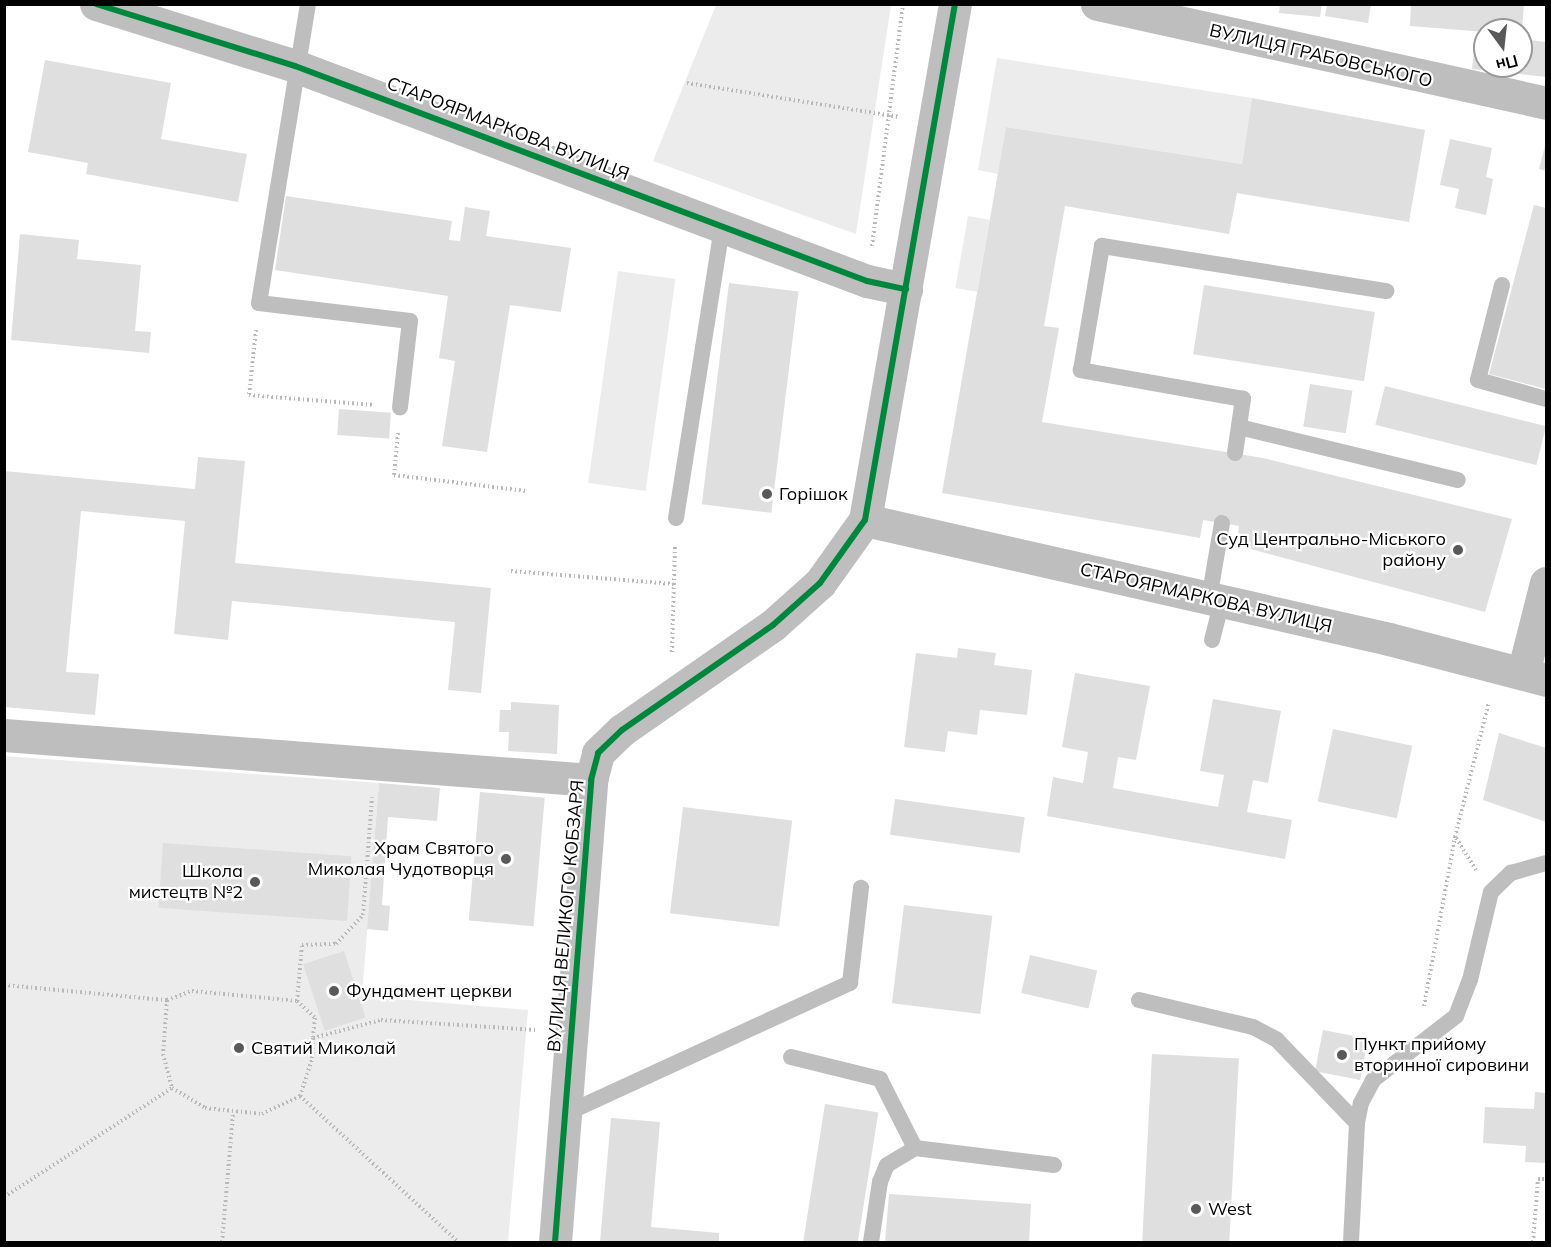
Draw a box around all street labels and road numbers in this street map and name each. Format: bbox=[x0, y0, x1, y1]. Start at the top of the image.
street label: ВУЛИЦЯ ГРАБОВСЬКОГО bbox=[1207, 20, 1435, 92]
street label: СТАРОЯРМАРКОВА ВУЛИЦЯ bbox=[384, 73, 632, 185]
street label: СТАРОЯРМАРКОВА ВУЛИЦЯ bbox=[1078, 558, 1334, 638]
street label: ВУЛИЦЯ ВЕЛИКОГО КОБЗАРЯ bbox=[543, 779, 589, 1053]

